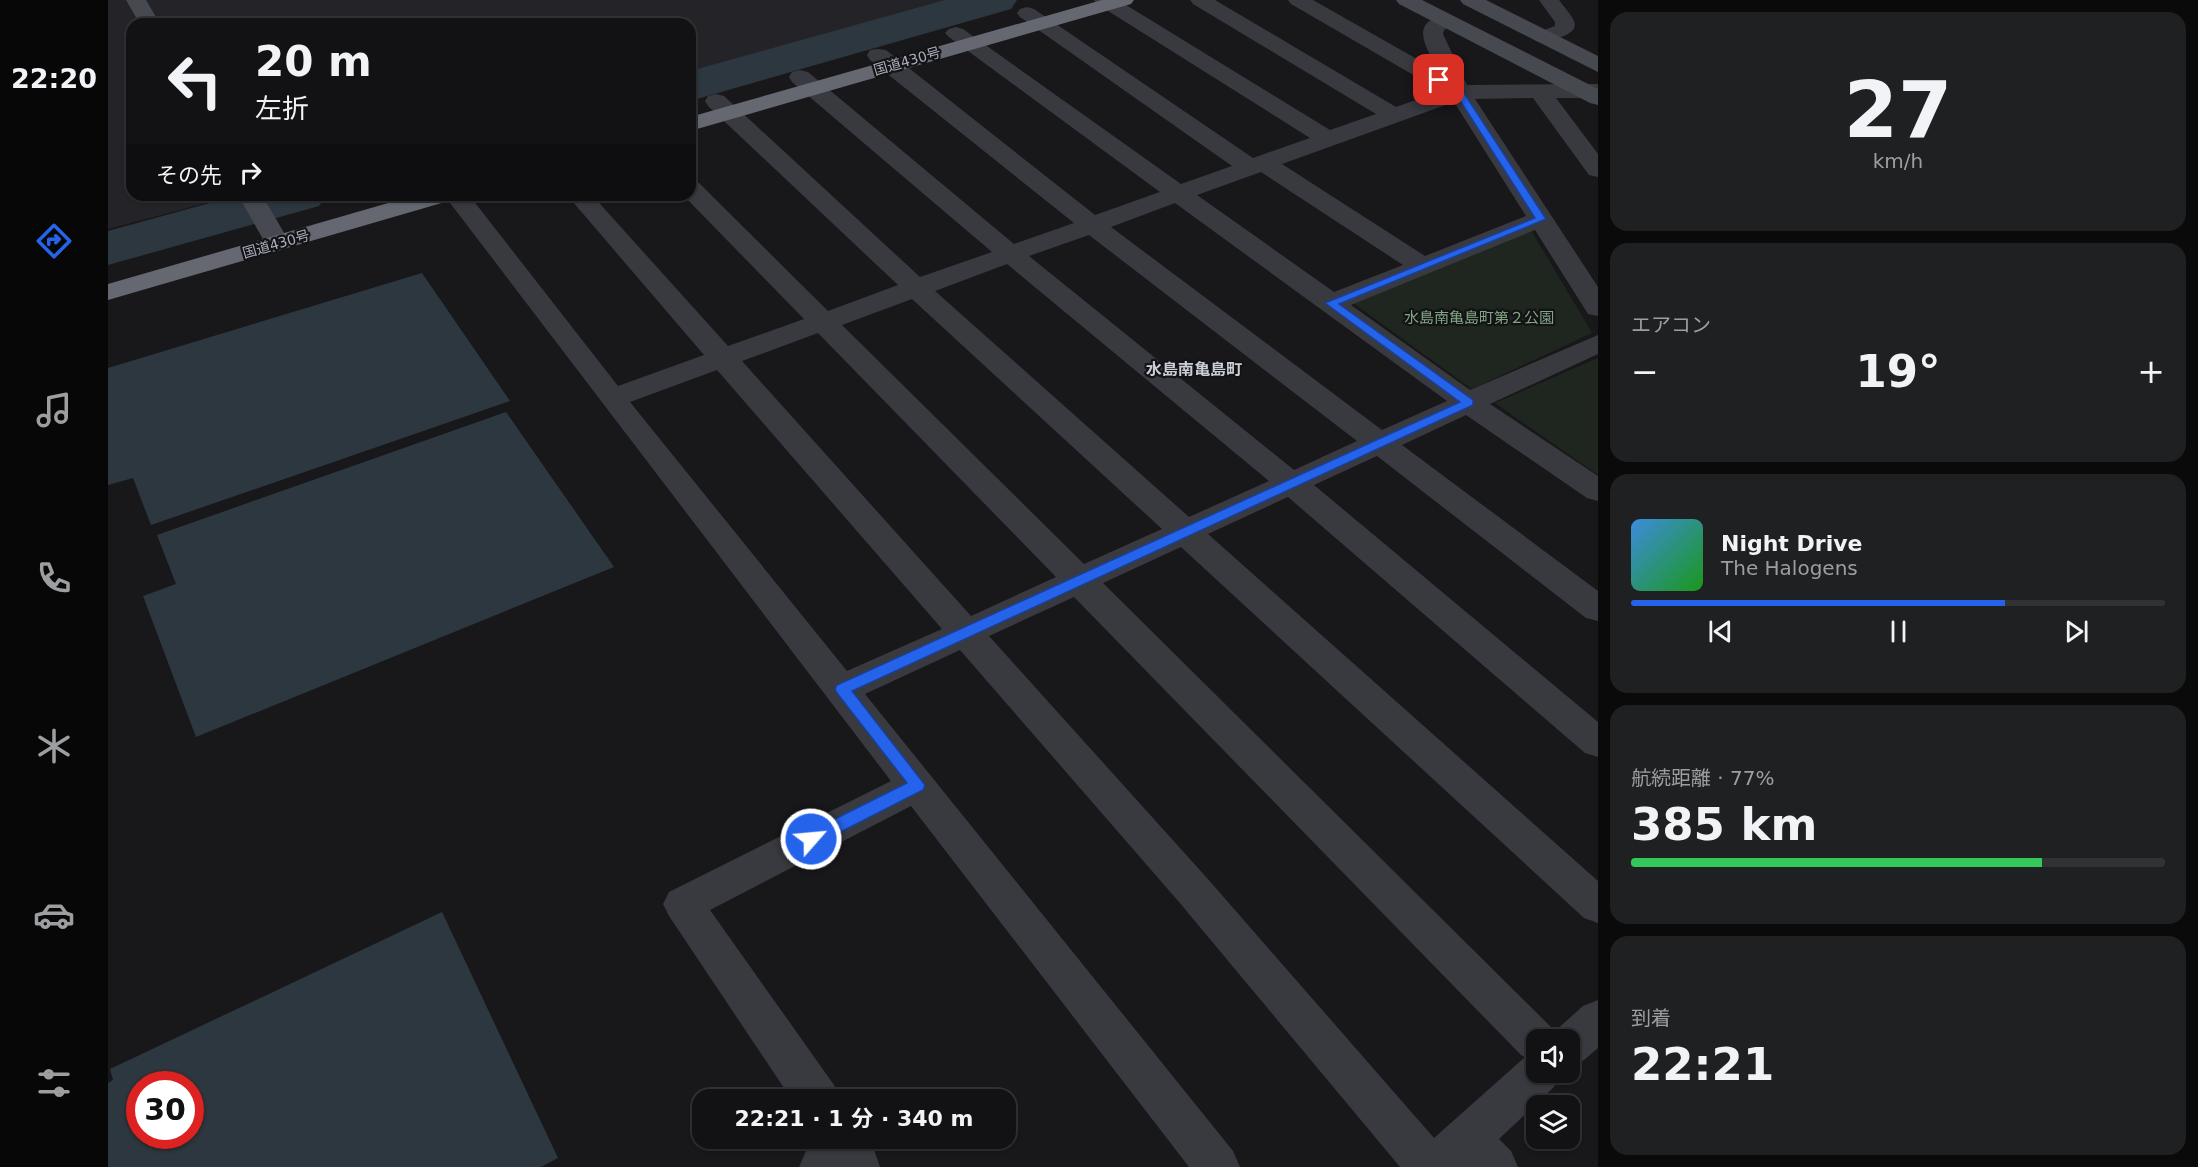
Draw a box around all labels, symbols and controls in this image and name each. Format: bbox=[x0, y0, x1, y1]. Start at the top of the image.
text: 20 m bbox=[255, 37, 372, 86]
icon: left bbox=[156, 42, 234, 120]
street label: 国道430号 bbox=[872, 44, 942, 78]
pin bbox=[1413, 54, 1464, 105]
text: 22:20 bbox=[11, 63, 97, 94]
icon: arrive bbox=[1422, 63, 1455, 96]
text: 27 bbox=[1844, 65, 1952, 155]
text: 左折 bbox=[255, 93, 309, 124]
text: km/h bbox=[1873, 149, 1923, 173]
icon: right bbox=[234, 156, 267, 189]
text: その先 bbox=[156, 163, 222, 188]
icon: directions bbox=[33, 220, 75, 262]
street label: 国道430号 bbox=[241, 227, 311, 261]
park label: 水島南亀島町第２公園 bbox=[1404, 309, 1554, 327]
text: エアコン bbox=[1631, 313, 1711, 337]
text: 19° bbox=[1855, 345, 1941, 398]
text: − bbox=[1631, 352, 1659, 391]
text: + bbox=[2137, 352, 2165, 391]
district label: 水島南亀島町 bbox=[1146, 360, 1242, 379]
icon: music bbox=[33, 389, 75, 431]
text: Night Drive bbox=[1721, 531, 1862, 556]
text: The Halogens bbox=[1721, 556, 1858, 580]
icon: phone bbox=[33, 557, 75, 599]
icon: previous bbox=[1704, 615, 1737, 648]
icon: pause bbox=[1882, 615, 1915, 648]
icon: next bbox=[2060, 615, 2093, 648]
icon: climate bbox=[33, 725, 75, 767]
text: 航続距離 · 77% bbox=[1631, 766, 1775, 790]
text: 385 km bbox=[1631, 798, 1817, 851]
position arrow bbox=[779, 807, 843, 871]
icon: car bbox=[33, 894, 75, 936]
text: 到着 bbox=[1631, 1006, 1671, 1030]
map controls bbox=[1526, 1029, 1580, 1149]
button: sound bbox=[1526, 1029, 1580, 1083]
text: 22:21 bbox=[1631, 1038, 1774, 1091]
icon: filters bbox=[33, 1062, 75, 1104]
speed limit sign: 30 bbox=[126, 1071, 204, 1149]
button: layers bbox=[1526, 1095, 1580, 1149]
text: 22:21 · 1 分 · 340 m bbox=[735, 1106, 973, 1131]

